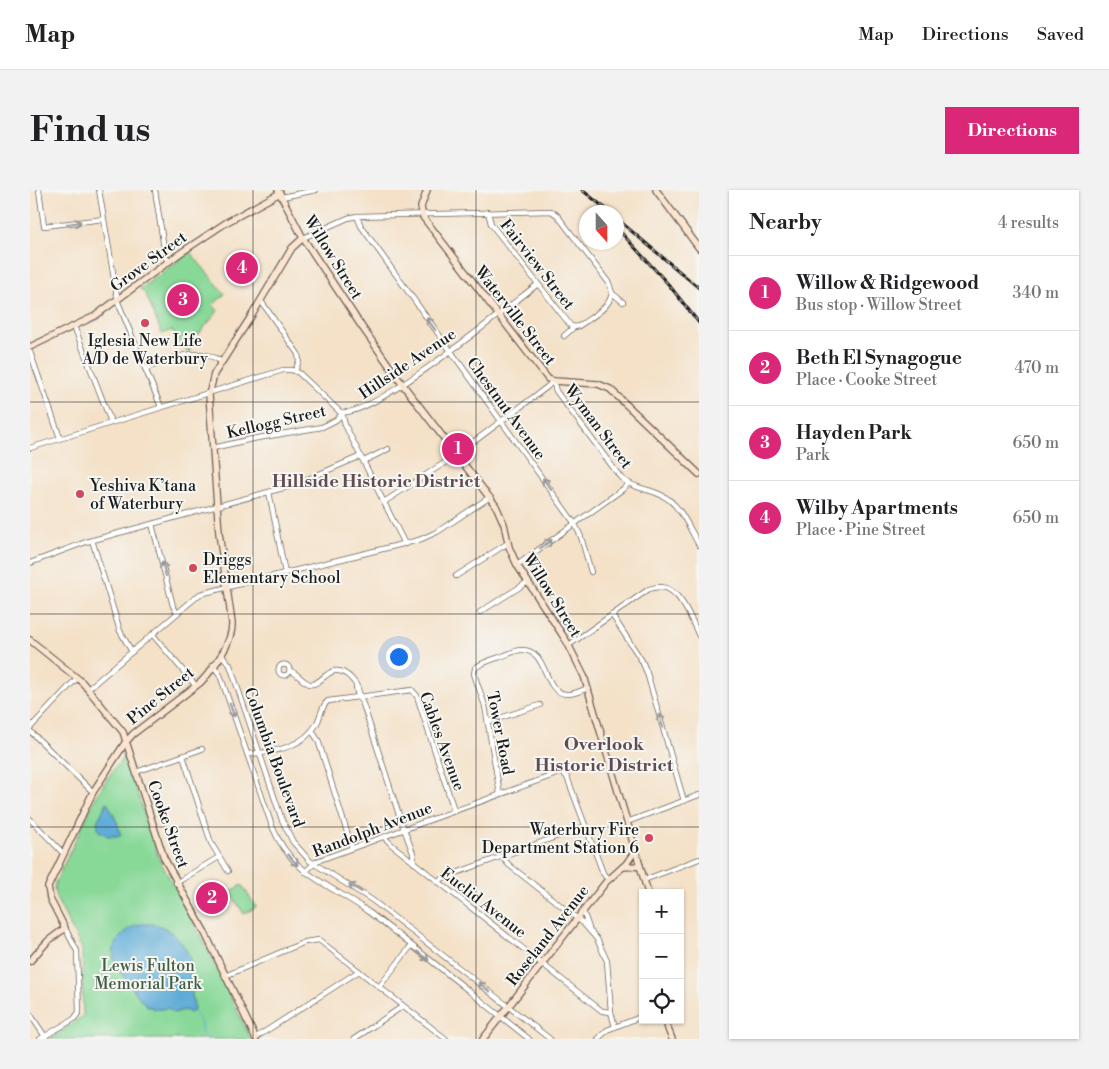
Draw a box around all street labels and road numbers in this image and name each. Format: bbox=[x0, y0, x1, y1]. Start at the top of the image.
street label: Willow Street bbox=[299, 211, 367, 303]
street label: Fairview Street bbox=[496, 215, 579, 314]
street label: Grove Street bbox=[106, 227, 191, 296]
street label: Waterville Street bbox=[470, 261, 560, 369]
street label: Hillside Avenue bbox=[355, 324, 460, 404]
street label: Chestnut Avenue bbox=[462, 353, 550, 464]
street label: Wyman Street bbox=[559, 380, 637, 473]
street label: Kellogg Street bbox=[225, 401, 328, 443]
street label: Willow Street bbox=[518, 549, 586, 641]
street label: Pine Street bbox=[123, 662, 198, 729]
street label: Columbia Boulevard bbox=[239, 685, 309, 830]
street label: Cables Avenue bbox=[415, 689, 469, 794]
street label: Tower Road bbox=[482, 690, 518, 777]
street label: Cooke Street bbox=[143, 778, 193, 871]
street label: Randolph Avenue bbox=[310, 798, 435, 862]
street label: Euclid Avenue bbox=[437, 863, 530, 942]
street label: Roseland Avenue bbox=[502, 881, 593, 990]

